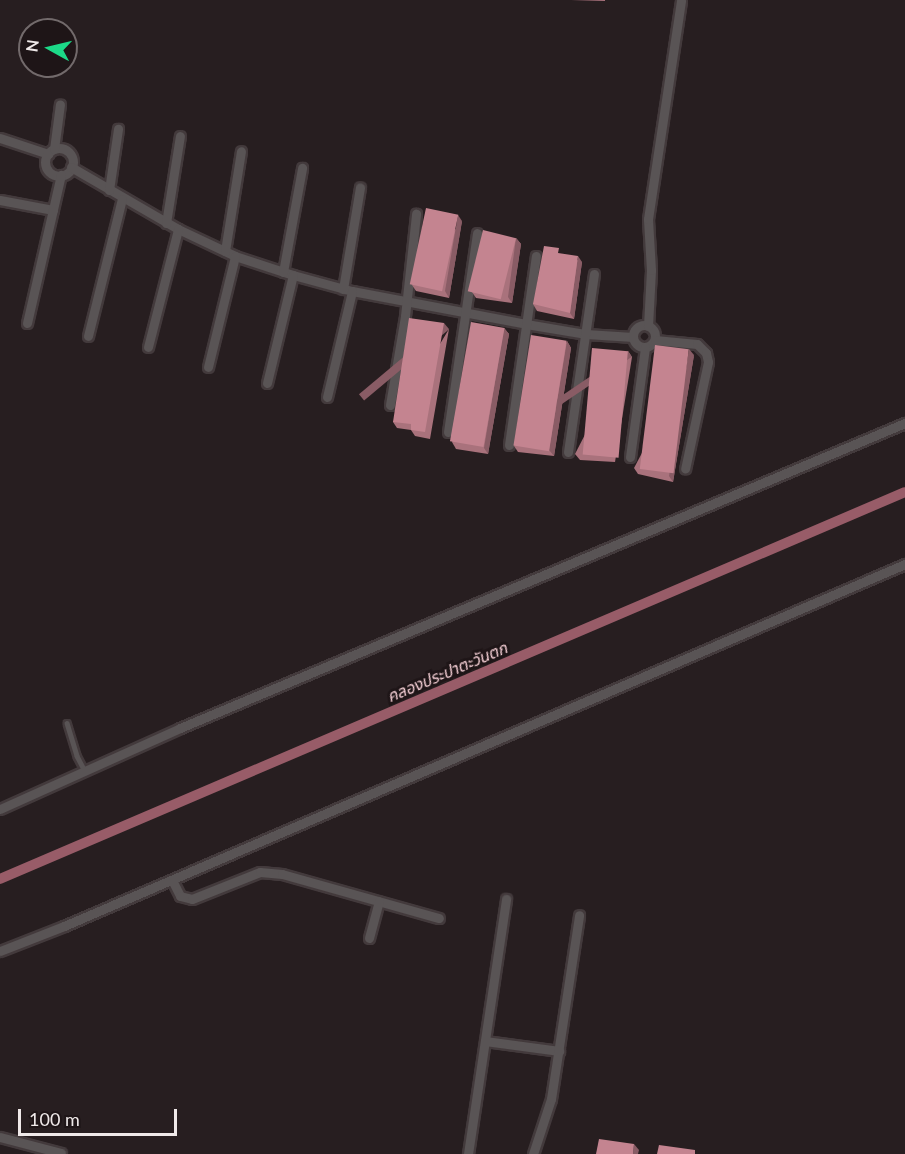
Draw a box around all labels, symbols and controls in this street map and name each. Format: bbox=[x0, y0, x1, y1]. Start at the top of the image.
north arrow bbox=[18, 18, 78, 78]
text: N bbox=[21, 38, 42, 53]
water label: คลองประปาตะวันตก bbox=[384, 638, 510, 706]
scale bar bbox=[21, 1097, 180, 1135]
text: 100 m bbox=[29, 1108, 80, 1130]

